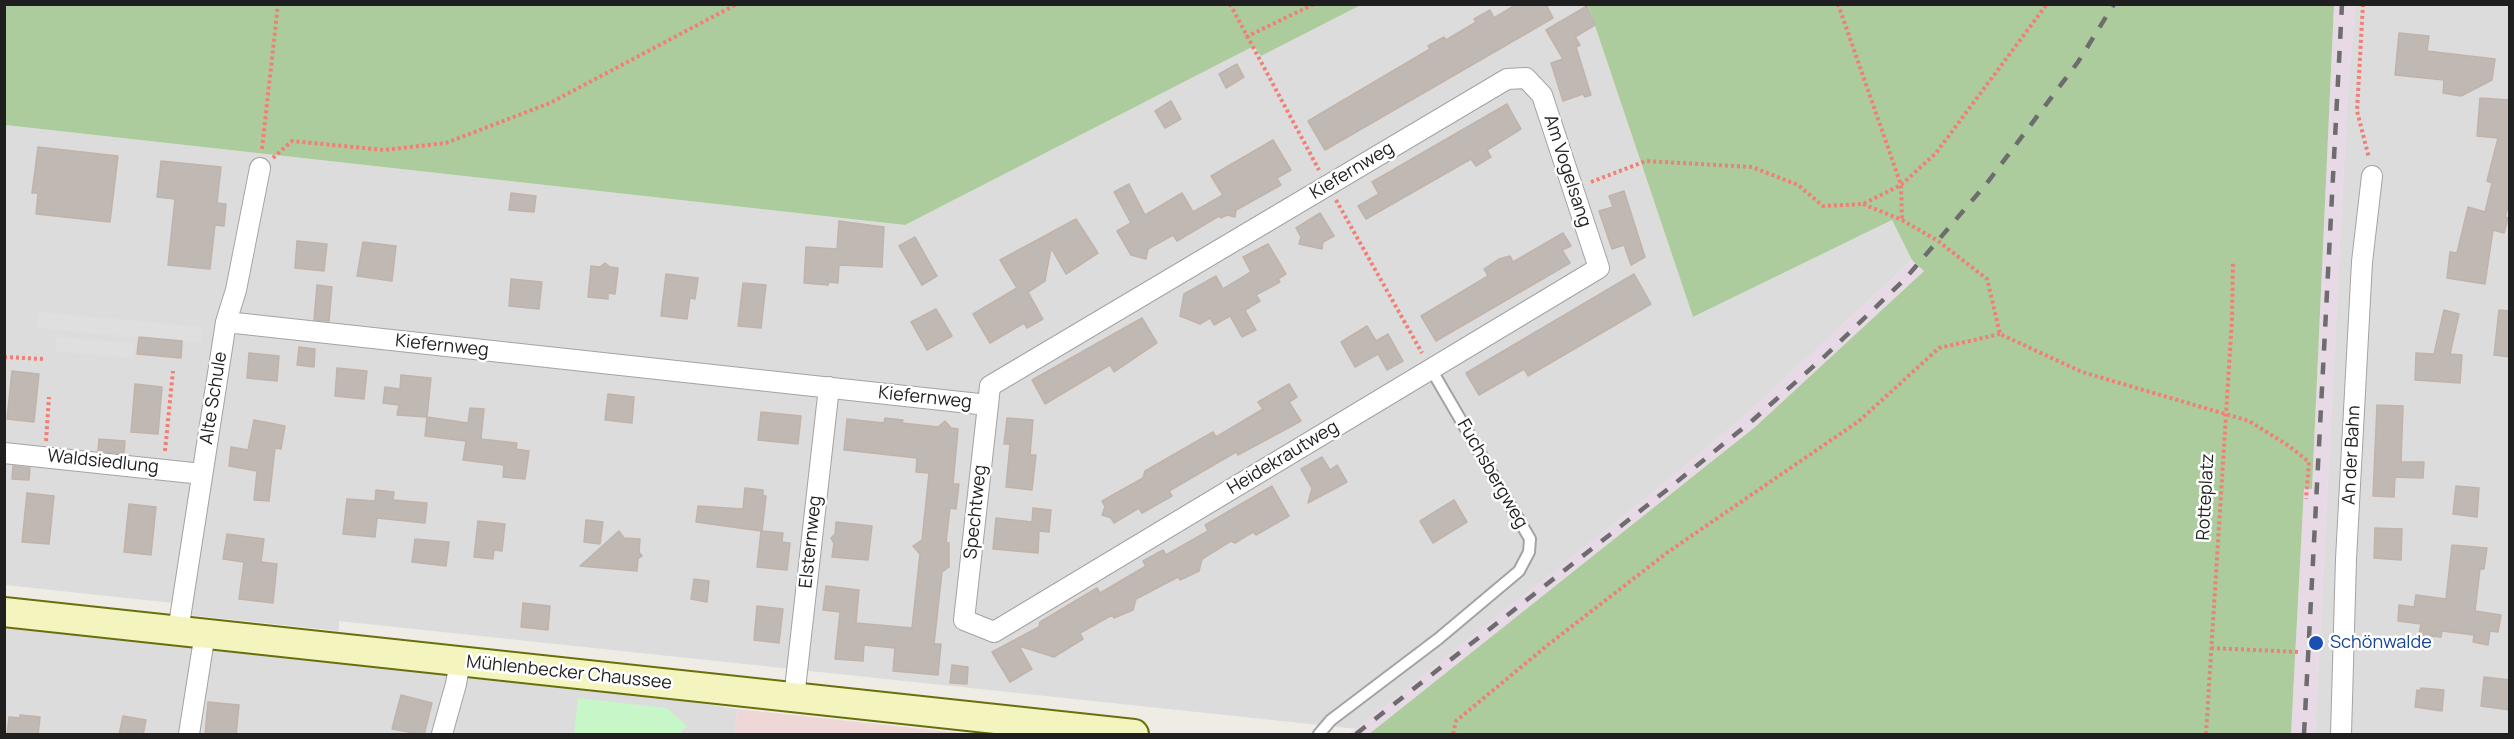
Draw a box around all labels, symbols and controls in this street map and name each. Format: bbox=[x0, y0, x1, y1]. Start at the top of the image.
street label: Am Vogelsang bbox=[1539, 112, 1595, 230]
street label: Kiefernweg bbox=[1306, 138, 1398, 204]
street label: Kiefernweg bbox=[394, 330, 490, 362]
street label: Alte Schule bbox=[196, 350, 232, 446]
street label: Kiefernweg bbox=[877, 382, 973, 414]
street label: An der Bahn bbox=[2339, 405, 2365, 505]
street label: Heidekrautweg bbox=[1224, 416, 1342, 500]
street label: Fuchsbergweg bbox=[1452, 416, 1532, 532]
street label: Waldsiedlung bbox=[46, 445, 160, 479]
street label: Rotteplatz bbox=[2193, 453, 2219, 541]
street label: Spechtweg bbox=[960, 464, 992, 560]
street label: Elsternweg bbox=[795, 495, 827, 589]
place label: Schönwalde bbox=[2330, 632, 2432, 654]
marker: Schönwalde bbox=[2307, 634, 2325, 652]
street label: Mühlenbecker Chaussee bbox=[465, 651, 673, 695]

